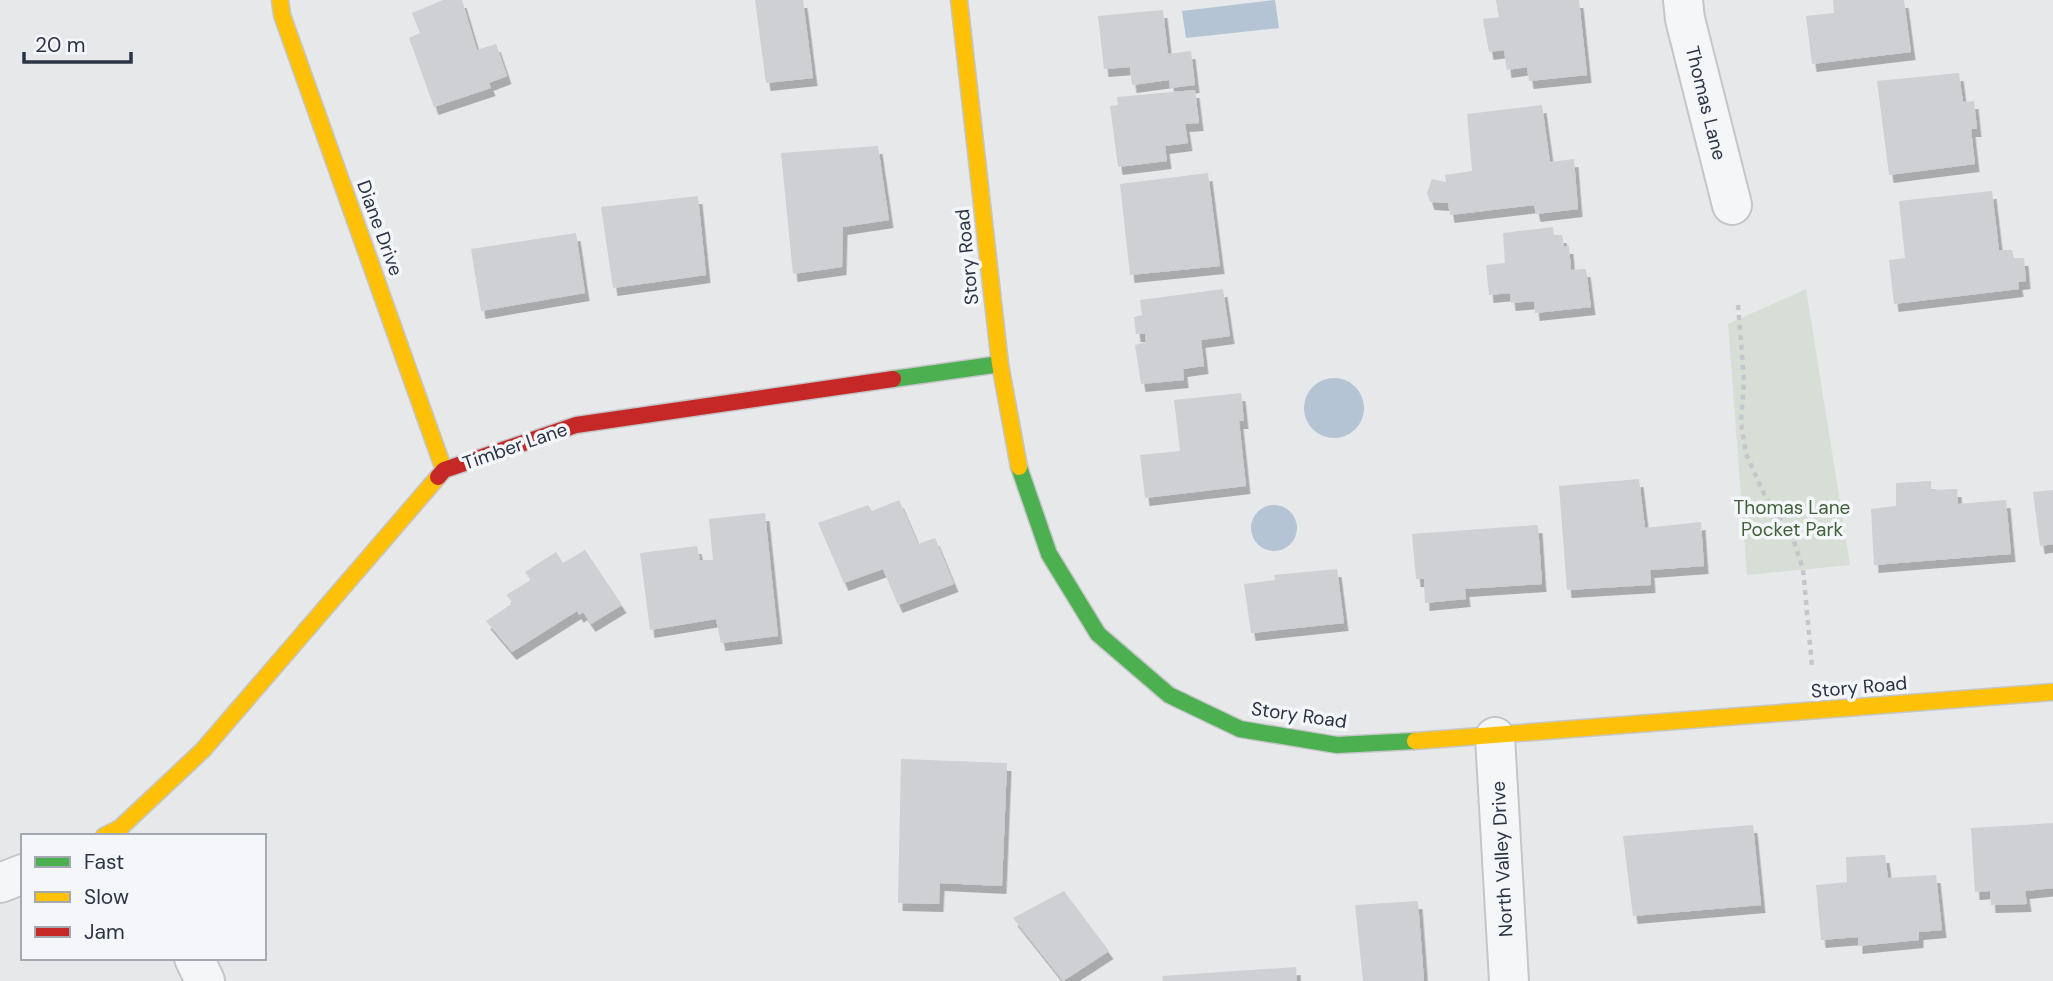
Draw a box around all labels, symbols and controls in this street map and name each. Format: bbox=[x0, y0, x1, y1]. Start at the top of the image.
scale bar bbox=[24, 21, 131, 65]
text: 20 m bbox=[35, 31, 86, 59]
street label: Thomas Lane bbox=[1680, 43, 1732, 163]
street label: Diane Drive bbox=[351, 177, 409, 279]
street label: Story Road bbox=[950, 208, 984, 306]
street label: Timber Lane bbox=[459, 416, 571, 476]
park label: Thomas Lane Pocket Park bbox=[1734, 495, 1850, 542]
street label: Story Road bbox=[1810, 670, 1908, 704]
street label: Story Road bbox=[1250, 696, 1348, 734]
street label: North Valley Drive bbox=[1485, 780, 1519, 938]
legend bbox=[21, 834, 266, 960]
text: Fast bbox=[84, 848, 124, 876]
text: Slow bbox=[84, 883, 129, 911]
text: Jam bbox=[84, 918, 125, 946]

